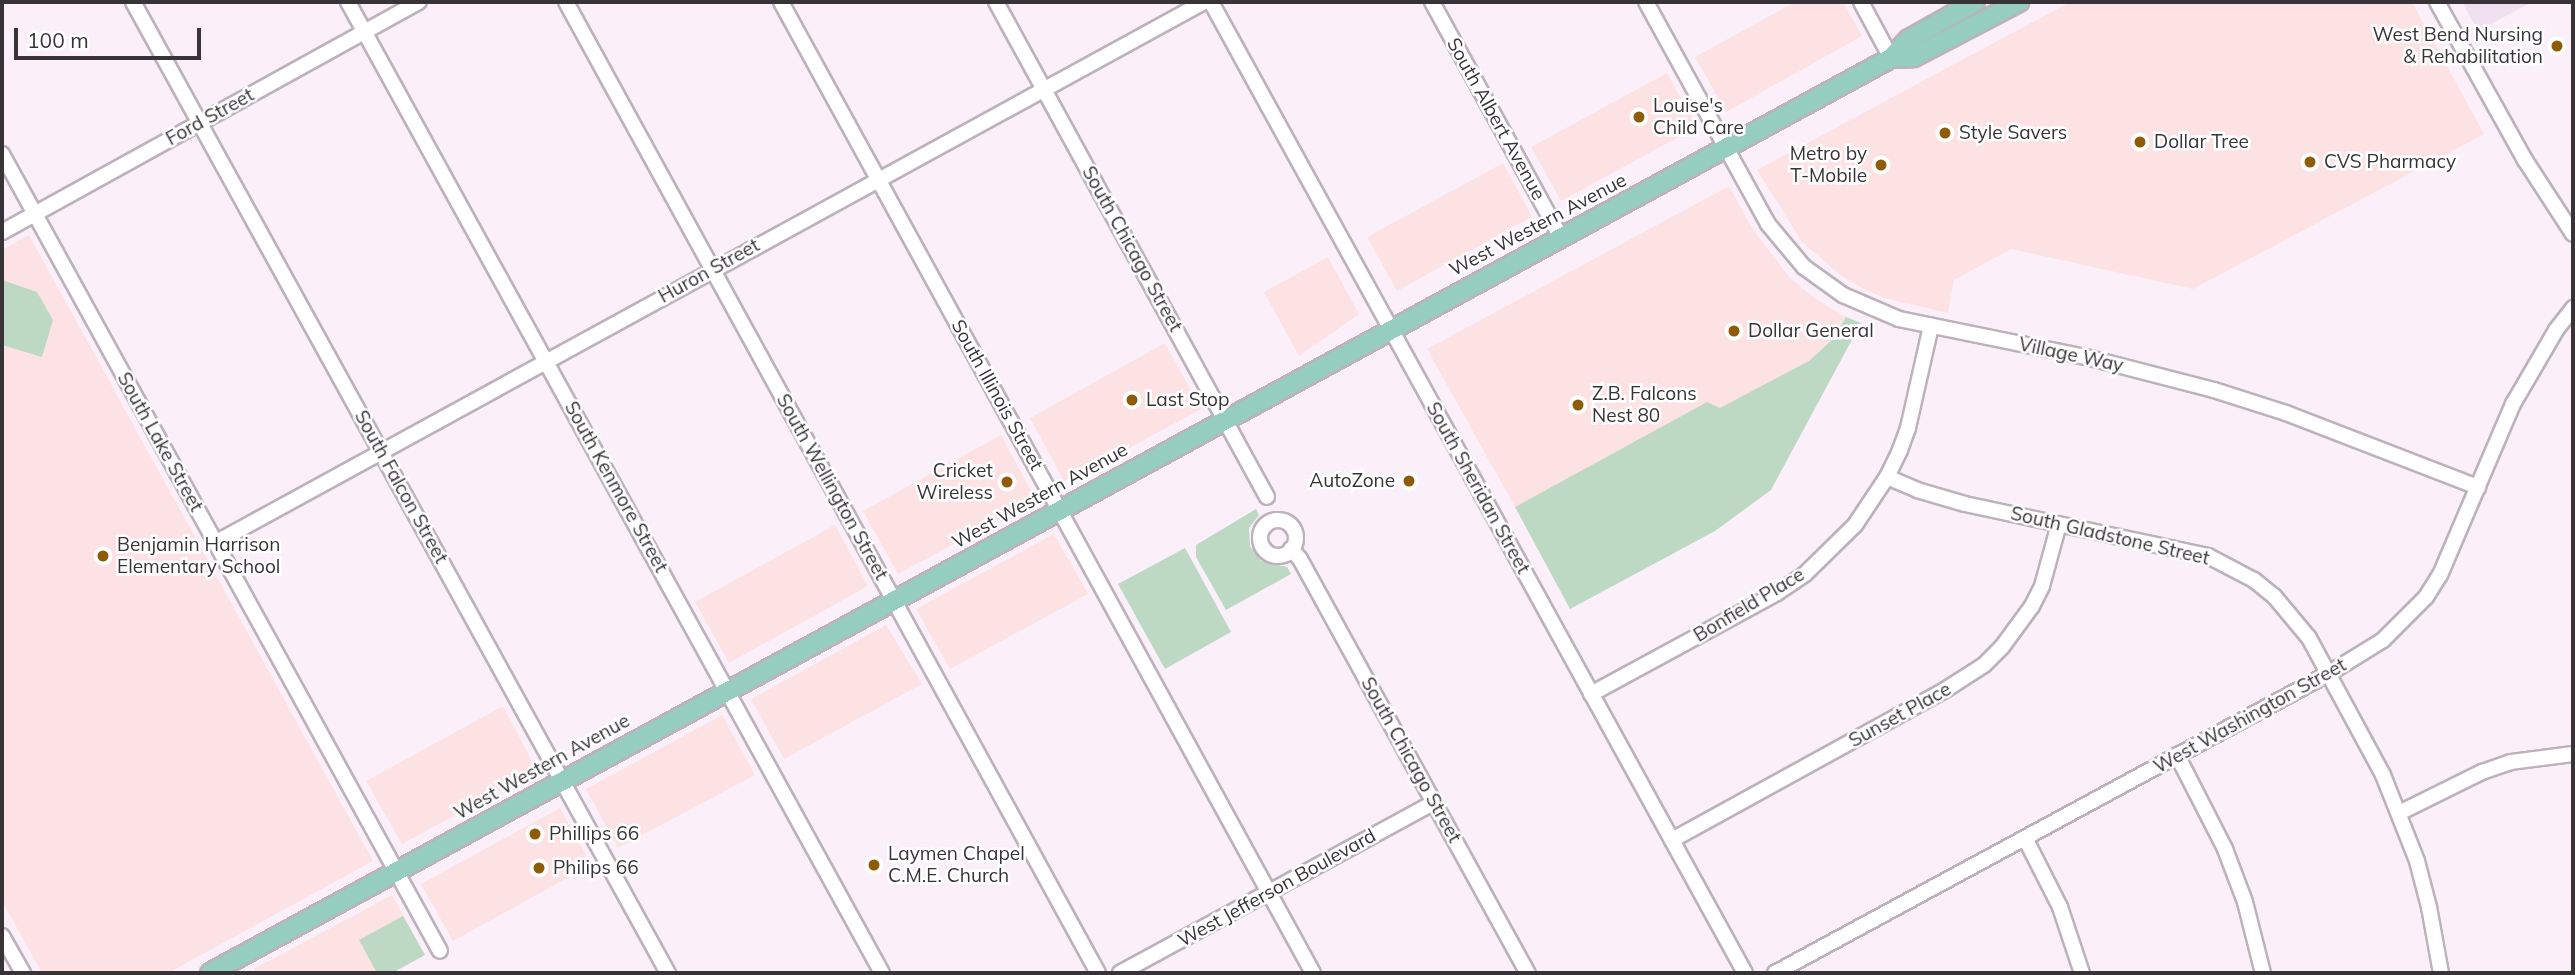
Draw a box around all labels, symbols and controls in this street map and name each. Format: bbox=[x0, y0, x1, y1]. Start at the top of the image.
scale bar bbox=[18, 14, 205, 58]
place label: West Bend Nursing & Rehabilitation bbox=[2372, 24, 2543, 68]
text: 100 m bbox=[27, 27, 89, 53]
street label: South Albert Avenue bbox=[1442, 34, 1550, 204]
marker: West Bend Nursing & Rehabilitation bbox=[2549, 38, 2565, 54]
street label: Ford Street bbox=[162, 84, 258, 150]
place label: Louise's Child Care bbox=[1653, 95, 1744, 139]
marker: Louise's Child Care bbox=[1631, 109, 1647, 125]
place label: Style Savers bbox=[1959, 122, 2067, 144]
marker: Style Savers bbox=[1937, 125, 1953, 141]
place label: Dollar Tree bbox=[2154, 131, 2249, 153]
marker: Dollar Tree bbox=[2132, 134, 2148, 150]
place label: Metro by T-Mobile bbox=[1790, 143, 1867, 187]
place label: CVS Pharmacy bbox=[2324, 151, 2456, 173]
marker: CVS Pharmacy bbox=[2302, 154, 2318, 170]
marker: Metro by T-Mobile bbox=[1873, 157, 1889, 173]
street label: South Chicago Street bbox=[1077, 162, 1187, 336]
street label: West Western Avenue bbox=[1446, 169, 1630, 281]
street label: Huron Street bbox=[655, 234, 763, 308]
street label: South Illinois Street bbox=[946, 316, 1048, 474]
place label: Dollar General bbox=[1748, 320, 1874, 342]
marker: Dollar General bbox=[1726, 323, 1742, 339]
street label: Village Way bbox=[2017, 333, 2125, 377]
street label: South Lake Street bbox=[112, 368, 208, 516]
place label: Z.B. Falcons Nest 80 bbox=[1592, 383, 1697, 427]
place label: Last Stop bbox=[1146, 389, 1229, 411]
street label: South Wellington Street bbox=[771, 390, 893, 584]
marker: Last Stop bbox=[1124, 392, 1140, 408]
marker: Z.B. Falcons Nest 80 bbox=[1570, 397, 1586, 413]
street label: South Kenmore Street bbox=[560, 398, 672, 576]
street label: South Sheridan Street bbox=[1421, 398, 1535, 578]
street label: South Falcon Street bbox=[350, 407, 452, 567]
street label: West Western Avenue bbox=[948, 438, 1132, 554]
place label: Cricket Wireless bbox=[917, 460, 993, 504]
place label: AutoZone bbox=[1309, 470, 1395, 492]
marker: AutoZone bbox=[1401, 473, 1417, 489]
marker: Cricket Wireless bbox=[999, 474, 1015, 490]
street label: South Gladstone Street bbox=[2008, 502, 2212, 570]
place label: Benjamin Harrison Elementary School bbox=[117, 534, 280, 578]
marker: Benjamin Harrison Elementary School bbox=[95, 548, 111, 564]
street label: Bonfield Place bbox=[1690, 563, 1808, 647]
street label: West Washington Street bbox=[2150, 654, 2350, 778]
street label: South Chicago Street bbox=[1356, 673, 1466, 847]
street label: Sunset Place bbox=[1845, 678, 1955, 752]
street label: West Western Avenue bbox=[450, 709, 634, 825]
place label: Phillips 66 bbox=[549, 823, 639, 845]
street label: West Jefferson Boulevard bbox=[1174, 824, 1380, 952]
marker: Phillips 66 bbox=[527, 826, 543, 842]
place label: Laymen Chapel C.M.E. Church bbox=[888, 843, 1025, 887]
place label: Philips 66 bbox=[553, 857, 639, 879]
marker: Laymen Chapel C.M.E. Church bbox=[866, 857, 882, 873]
marker: Philips 66 bbox=[531, 860, 547, 876]

